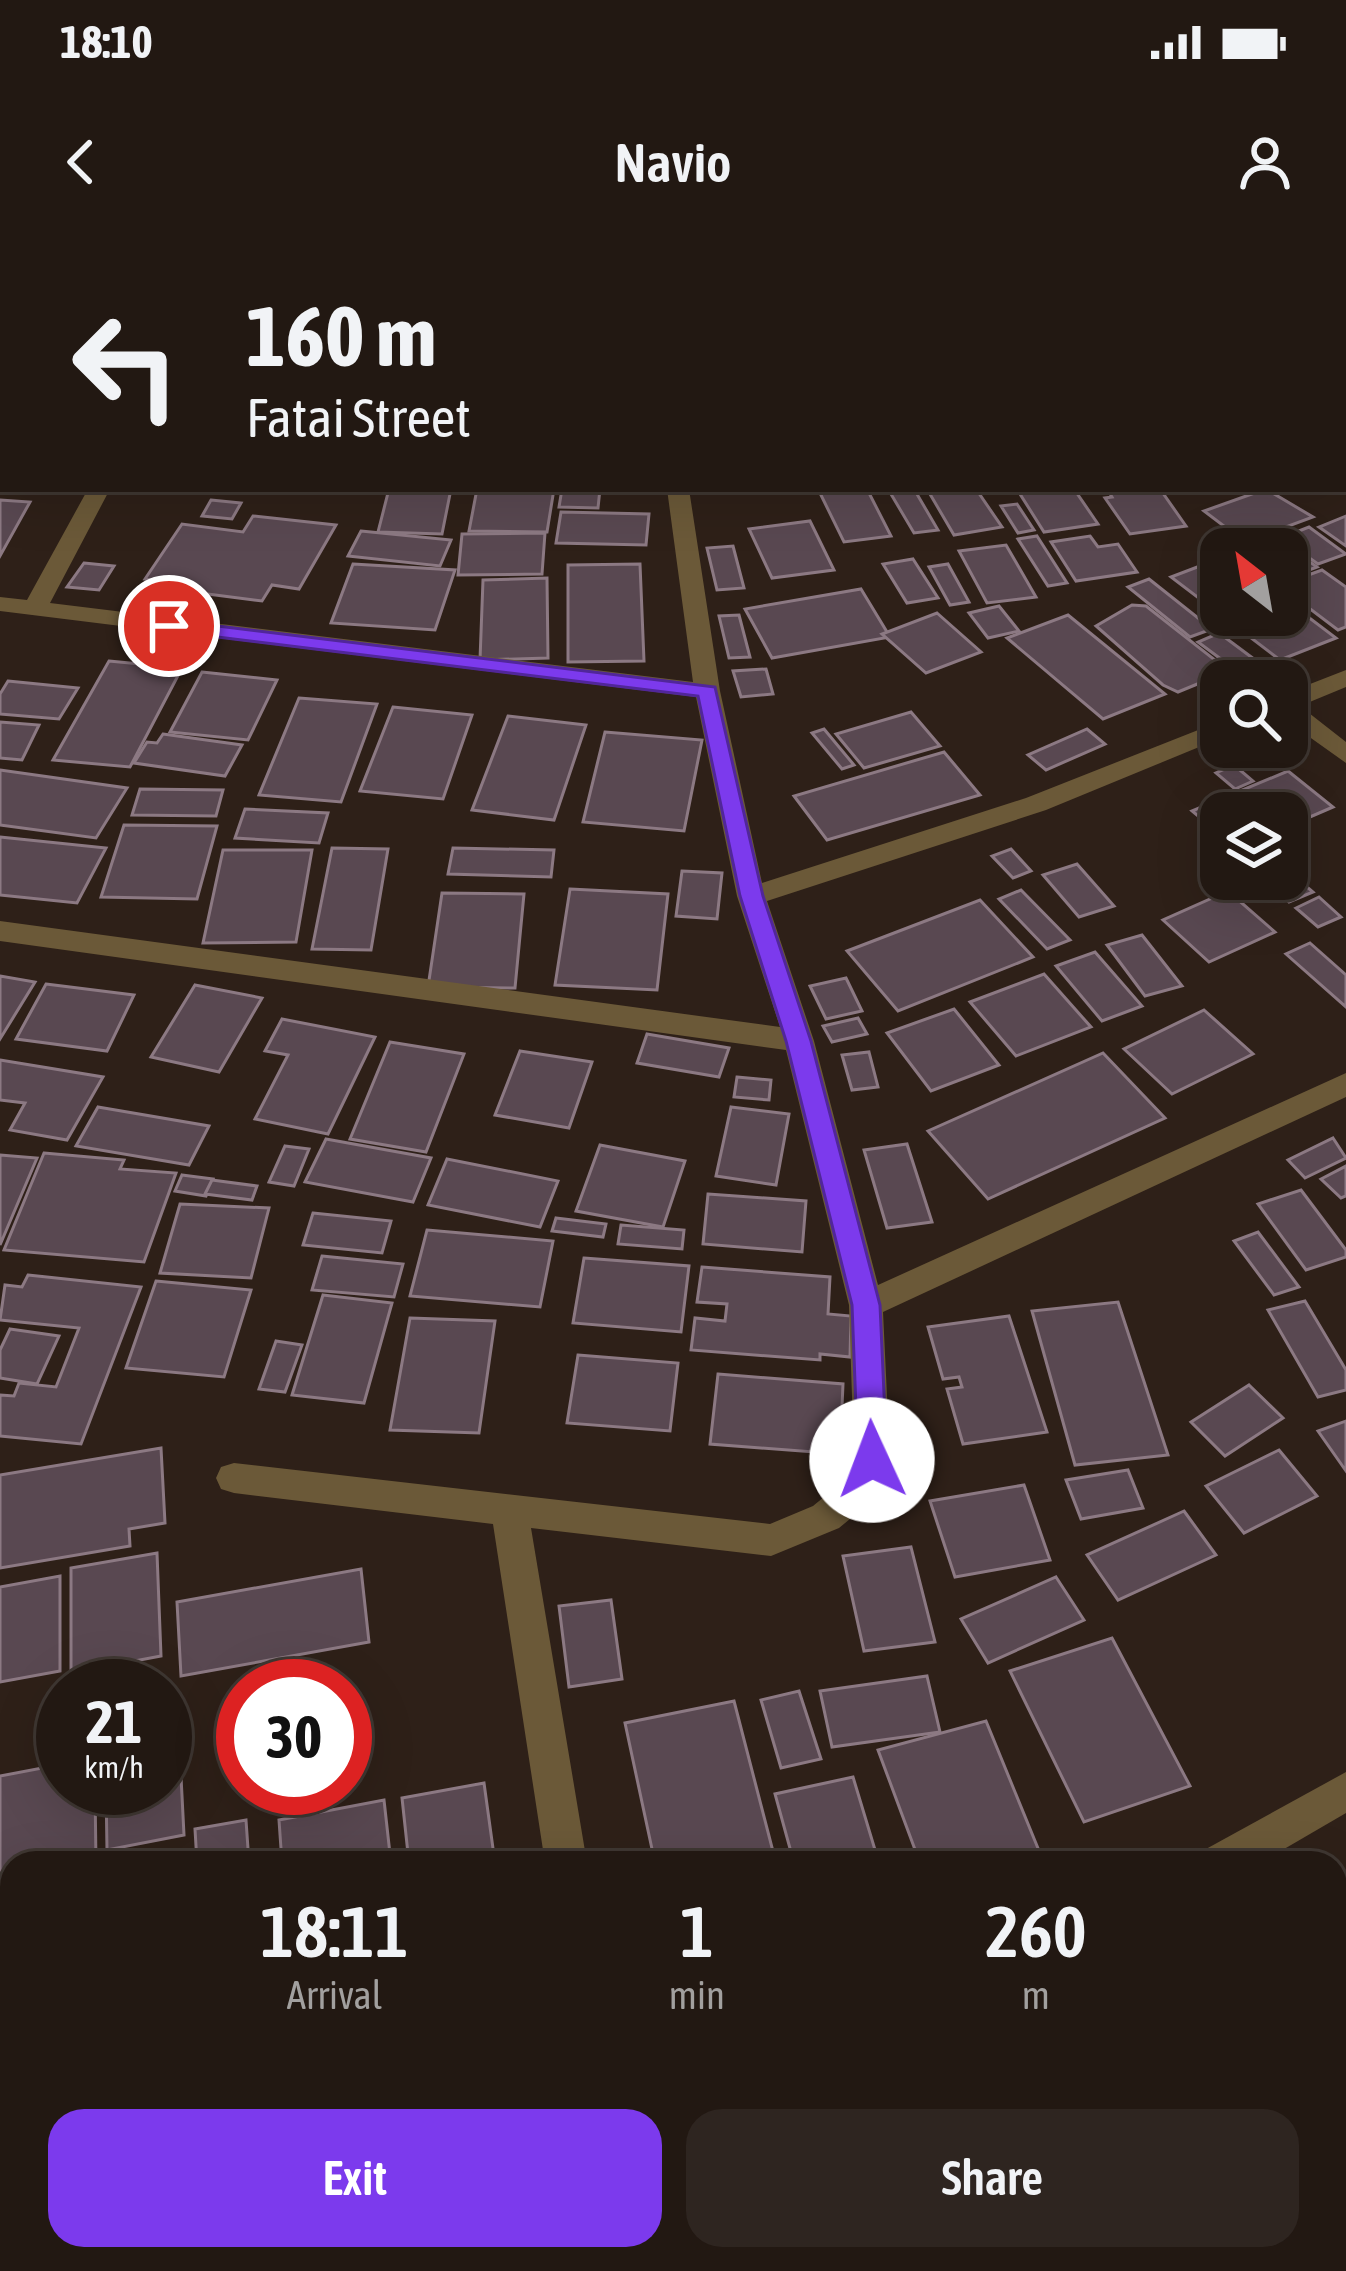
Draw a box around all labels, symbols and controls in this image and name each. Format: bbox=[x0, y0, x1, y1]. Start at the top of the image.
text: 18:10 bbox=[60, 16, 153, 68]
icon: back bbox=[48, 129, 114, 195]
icon: person bbox=[1232, 129, 1298, 195]
text: Navio bbox=[614, 132, 732, 193]
icon: left bbox=[48, 288, 204, 444]
text: 160 m bbox=[246, 288, 436, 384]
text: Fatai Street bbox=[246, 387, 471, 448]
north arrow bbox=[1200, 528, 1308, 636]
map controls bbox=[1200, 528, 1308, 900]
pin bbox=[118, 575, 220, 677]
icon: arrive bbox=[136, 593, 202, 659]
button: search bbox=[1200, 660, 1308, 768]
button: layers bbox=[1200, 792, 1308, 900]
position arrow bbox=[809, 1397, 935, 1523]
speed limit sign: 30 bbox=[216, 1659, 372, 1815]
text: 21 bbox=[86, 1687, 142, 1756]
text: km/h bbox=[84, 1750, 144, 1784]
text: 18:11 bbox=[260, 1890, 409, 1972]
text: 1 bbox=[680, 1890, 714, 1972]
text: 260 bbox=[985, 1890, 1087, 1972]
text: Arrival bbox=[287, 1973, 382, 2017]
text: min bbox=[669, 1973, 725, 2017]
text: m bbox=[1022, 1973, 1050, 2017]
button: Exit bbox=[48, 2109, 662, 2247]
button: Share bbox=[686, 2109, 1299, 2247]

